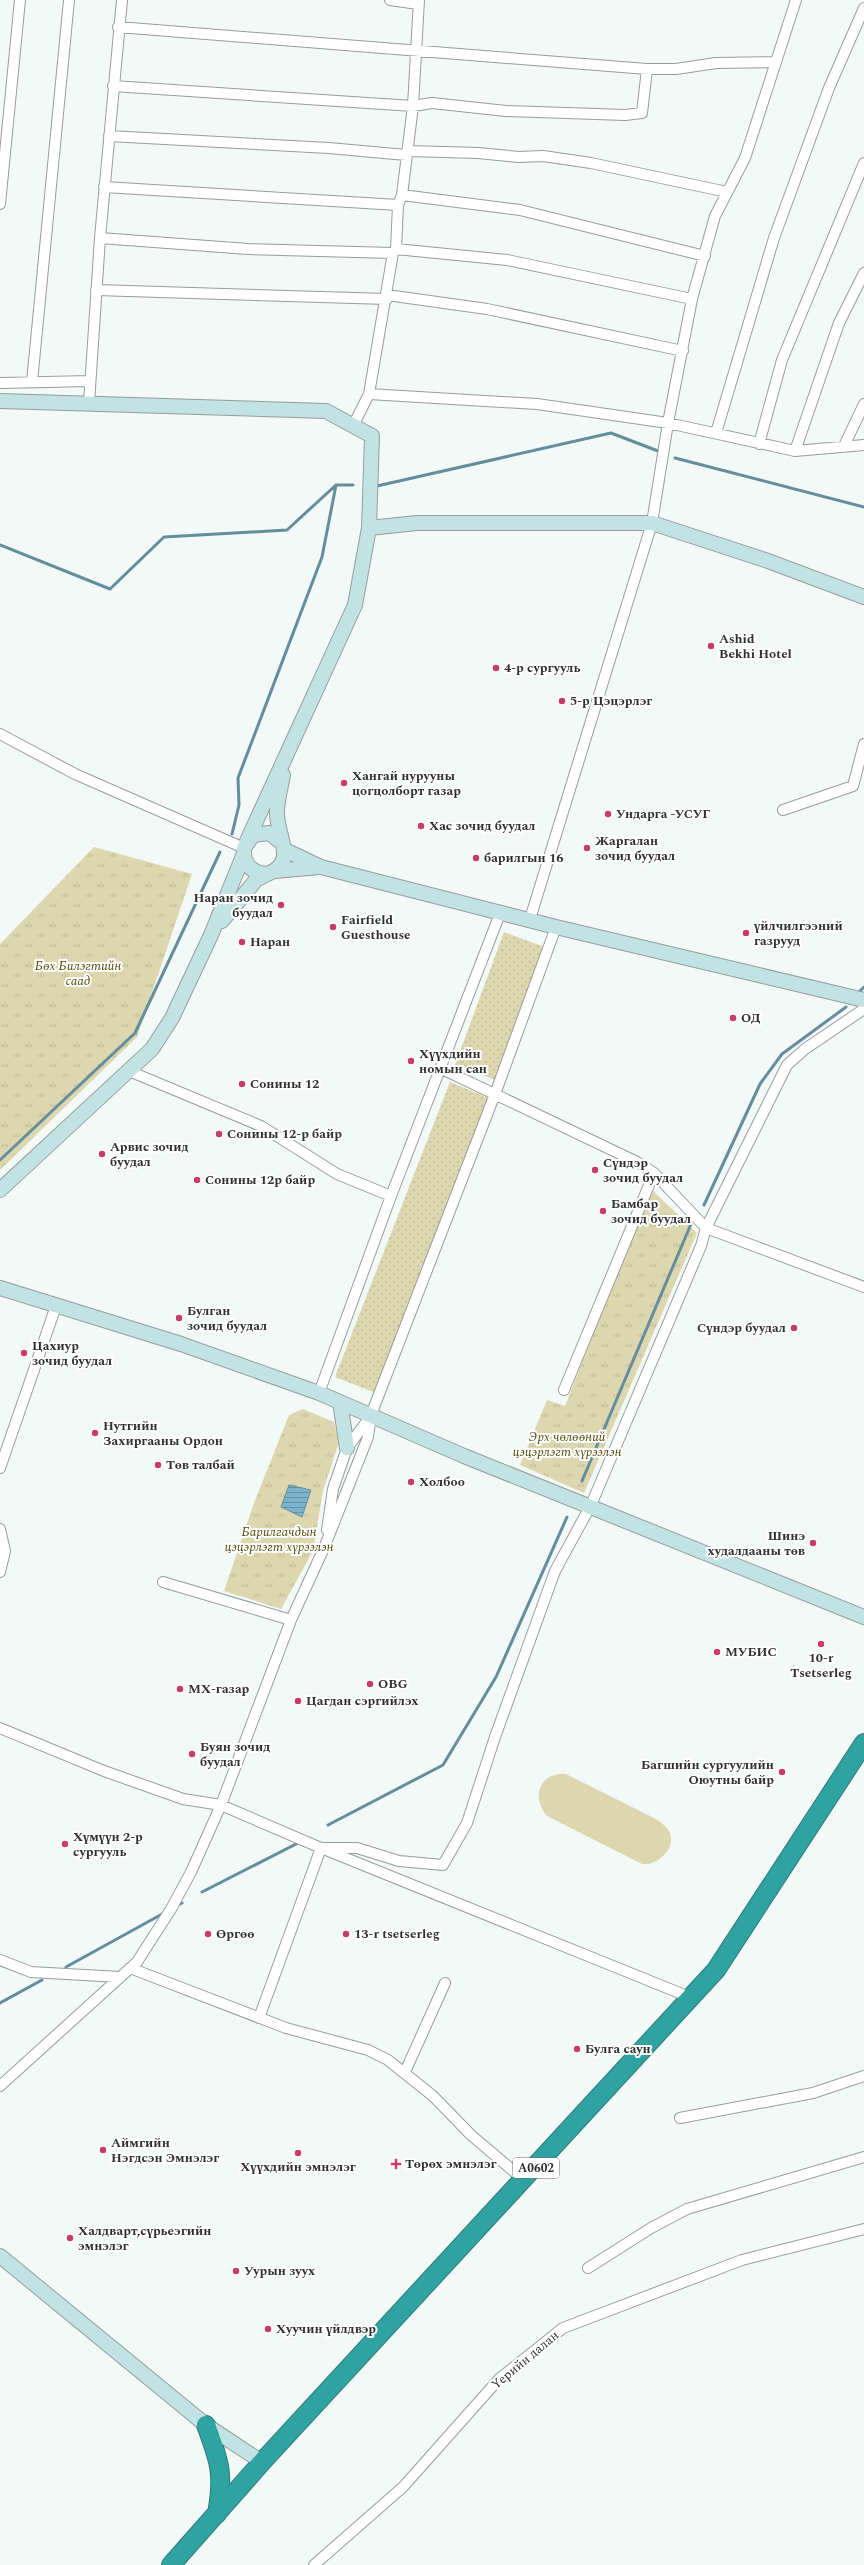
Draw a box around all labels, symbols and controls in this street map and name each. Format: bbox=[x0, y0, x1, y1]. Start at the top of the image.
place label: Ashid Bekhi Hotel bbox=[719, 629, 792, 664]
marker: Ashid Bekhi Hotel bbox=[706, 641, 716, 651]
place label: 4-р сургууль bbox=[504, 658, 580, 678]
marker: 4-р сургууль bbox=[491, 663, 501, 673]
place label: 5-р Цэцэрлэг bbox=[570, 691, 652, 711]
marker: 5-р Цэцэрлэг bbox=[557, 696, 567, 706]
place label: Хангай нурууны цогцолборт газар bbox=[352, 766, 461, 801]
marker: Хангай нурууны цогцолборт газар bbox=[339, 778, 349, 788]
place label: Ундарга -УСУГ bbox=[616, 804, 710, 824]
marker: Ундарга -УСУГ bbox=[603, 809, 613, 819]
place label: Хас зочид буудал bbox=[429, 816, 536, 836]
marker: Хас зочид буудал bbox=[416, 821, 426, 831]
place label: Жаргалан зочид буудал bbox=[595, 831, 675, 866]
marker: Жаргалан зочид буудал bbox=[582, 843, 592, 853]
place label: барилгын 16 bbox=[484, 848, 564, 868]
marker: барилгын 16 bbox=[471, 853, 481, 863]
place label: Наран зочид буудал bbox=[194, 888, 273, 923]
marker: Наран зочид буудал bbox=[276, 900, 286, 910]
place label: Fairfield Guesthouse bbox=[341, 910, 411, 945]
place label: үйлчилгээний газрууд bbox=[753, 916, 843, 951]
marker: Fairfield Guesthouse bbox=[328, 922, 338, 932]
marker: үйлчилгээний газрууд bbox=[741, 928, 751, 938]
place label: Наран bbox=[250, 932, 290, 952]
marker: Наран bbox=[237, 937, 247, 947]
park label: Бөх Билэгтийн саад bbox=[35, 956, 121, 991]
place label: ОД bbox=[741, 1008, 761, 1028]
marker: ОД bbox=[728, 1013, 738, 1023]
place label: Хүүхдийн номын сан bbox=[419, 1044, 487, 1079]
marker: Хүүхдийн номын сан bbox=[406, 1056, 416, 1066]
place label: Сонины 12 bbox=[250, 1074, 319, 1094]
marker: Сонины 12 bbox=[237, 1079, 247, 1089]
place label: Сонины 12-р байр bbox=[227, 1124, 342, 1144]
marker: Сонины 12-р байр bbox=[214, 1129, 224, 1139]
place label: Арвис зочид буудал bbox=[110, 1137, 189, 1172]
marker: Арвис зочид буудал bbox=[97, 1149, 107, 1159]
place label: Сүндэр зочид буудал bbox=[603, 1153, 683, 1188]
marker: Сүндэр зочид буудал bbox=[590, 1165, 600, 1175]
place label: Сонины 12р байр bbox=[205, 1170, 315, 1190]
marker: Сонины 12р байр bbox=[192, 1175, 202, 1185]
place label: Бамбар зочид буудал bbox=[611, 1194, 691, 1229]
marker: Бамбар зочид буудал bbox=[598, 1206, 608, 1216]
place label: Булган зочид буудал bbox=[187, 1301, 267, 1336]
marker: Булган зочид буудал bbox=[174, 1313, 184, 1323]
place label: Сүндэр буудал bbox=[697, 1318, 786, 1338]
marker: Сүндэр буудал bbox=[789, 1323, 799, 1333]
place label: Цахиур зочид буудал bbox=[32, 1336, 112, 1371]
marker: Цахиур зочид буудал bbox=[19, 1348, 29, 1358]
place label: Нутгийн Захиргааны Ордон bbox=[103, 1416, 223, 1451]
park label: Эрх чөлөөний цэцэрлэгт хүрээлэн bbox=[512, 1427, 622, 1462]
marker: Нутгийн Захиргааны Ордон bbox=[90, 1428, 100, 1438]
place label: Төв талбай bbox=[166, 1455, 235, 1475]
marker: Төв талбай bbox=[153, 1460, 163, 1470]
place label: Холбоо bbox=[419, 1472, 465, 1492]
marker: Холбоо bbox=[406, 1477, 416, 1487]
park label: Барилгачдын цэцэрлэгт хүрээлэн bbox=[224, 1522, 334, 1557]
place label: Шинэ худалдааны төв bbox=[707, 1526, 805, 1561]
marker: Шинэ худалдааны төв bbox=[808, 1538, 818, 1548]
marker: 10-r Tsetserleg bbox=[816, 1639, 826, 1649]
place label: МУБИС bbox=[725, 1642, 777, 1662]
marker: МУБИС bbox=[712, 1647, 722, 1657]
place label: 10-r Tsetserleg bbox=[790, 1648, 852, 1683]
place label: OBG bbox=[378, 1674, 408, 1694]
place label: МХ-газар bbox=[188, 1679, 250, 1699]
marker: OBG bbox=[365, 1679, 375, 1689]
marker: МХ-газар bbox=[175, 1684, 185, 1694]
place label: Цагдан сэргийлэх bbox=[306, 1691, 419, 1711]
marker: Цагдан сэргийлэх bbox=[293, 1696, 303, 1706]
place label: Буян зочид буудал bbox=[200, 1737, 270, 1772]
marker: Буян зочид буудал bbox=[187, 1749, 197, 1759]
place label: Багшийн сургуулийн Оюутны байр bbox=[641, 1755, 774, 1790]
marker: Багшийн сургуулийн Оюутны байр bbox=[777, 1767, 787, 1777]
place label: Хүмүүн 2-р сургууль bbox=[73, 1827, 143, 1862]
marker: Хүмүүн 2-р сургууль bbox=[60, 1839, 70, 1849]
place label: Өргөө bbox=[216, 1924, 254, 1944]
place label: 13-r tsetserleg bbox=[354, 1924, 440, 1944]
marker: Өргөө bbox=[203, 1929, 213, 1939]
marker: 13-r tsetserleg bbox=[341, 1929, 351, 1939]
place label: Булга саун bbox=[585, 2039, 651, 2059]
marker: Булга саун bbox=[572, 2044, 582, 2054]
place label: Аймгийн Нэгдсэн Эмнэлэг bbox=[111, 2133, 219, 2168]
marker: Аймгийн Нэгдсэн Эмнэлэг bbox=[98, 2145, 108, 2155]
marker: Хүүхдийн эмнэлэг bbox=[293, 2148, 303, 2158]
place label: Төрөх эмнэлэг bbox=[405, 2154, 497, 2174]
place label: Хүүхдийн эмнэлэг bbox=[240, 2157, 356, 2177]
marker: Төрөх эмнэлэг bbox=[390, 2158, 402, 2170]
road number: A0602 bbox=[513, 2158, 559, 2178]
place label: Халдварт,сүрьеэгийн эмнэлэг bbox=[78, 2221, 211, 2256]
marker: Халдварт,сүрьеэгийн эмнэлэг bbox=[65, 2233, 75, 2243]
place label: Уурын зуух bbox=[244, 2261, 315, 2281]
marker: Уурын зуух bbox=[231, 2266, 241, 2276]
place label: Хуучин үйлдвэр bbox=[276, 2319, 376, 2339]
marker: Хуучин үйлдвэр bbox=[263, 2324, 273, 2334]
street label: Үерийн далан bbox=[487, 2325, 563, 2394]

